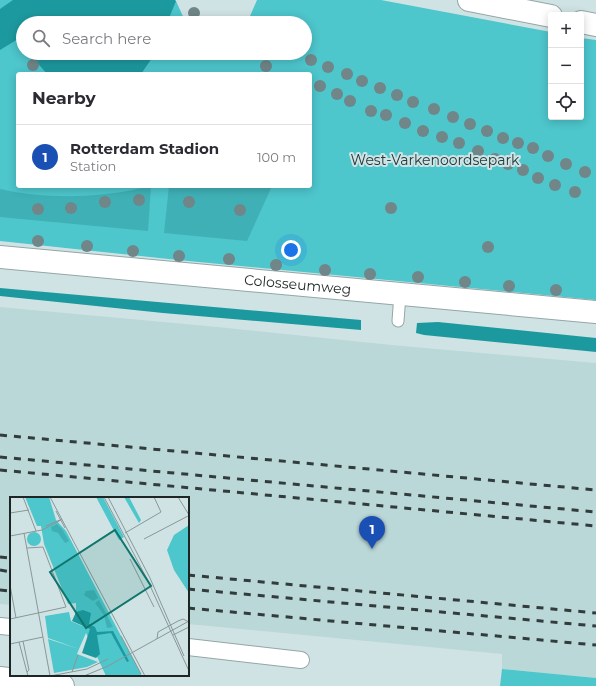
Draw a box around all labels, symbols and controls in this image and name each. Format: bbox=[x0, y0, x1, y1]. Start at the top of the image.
map controls bbox=[548, 12, 584, 120]
button: + bbox=[548, 12, 584, 48]
search box bbox=[16, 16, 312, 60]
icon: search bbox=[30, 27, 52, 49]
text: Search here bbox=[62, 29, 151, 48]
button: − bbox=[548, 48, 584, 84]
button: locate bbox=[548, 84, 584, 120]
text: Nearby bbox=[32, 88, 96, 108]
text: Rotterdam Stadion bbox=[70, 139, 219, 158]
text: 1 bbox=[42, 149, 48, 165]
text: 100 m bbox=[257, 149, 296, 165]
park label: West-Varkenoordsepark bbox=[351, 151, 520, 169]
text: Station bbox=[70, 158, 116, 174]
your location bbox=[281, 240, 301, 260]
street label: Colosseumweg bbox=[243, 271, 352, 298]
inset map bbox=[10, 497, 189, 676]
pin: 1 bbox=[359, 516, 385, 549]

